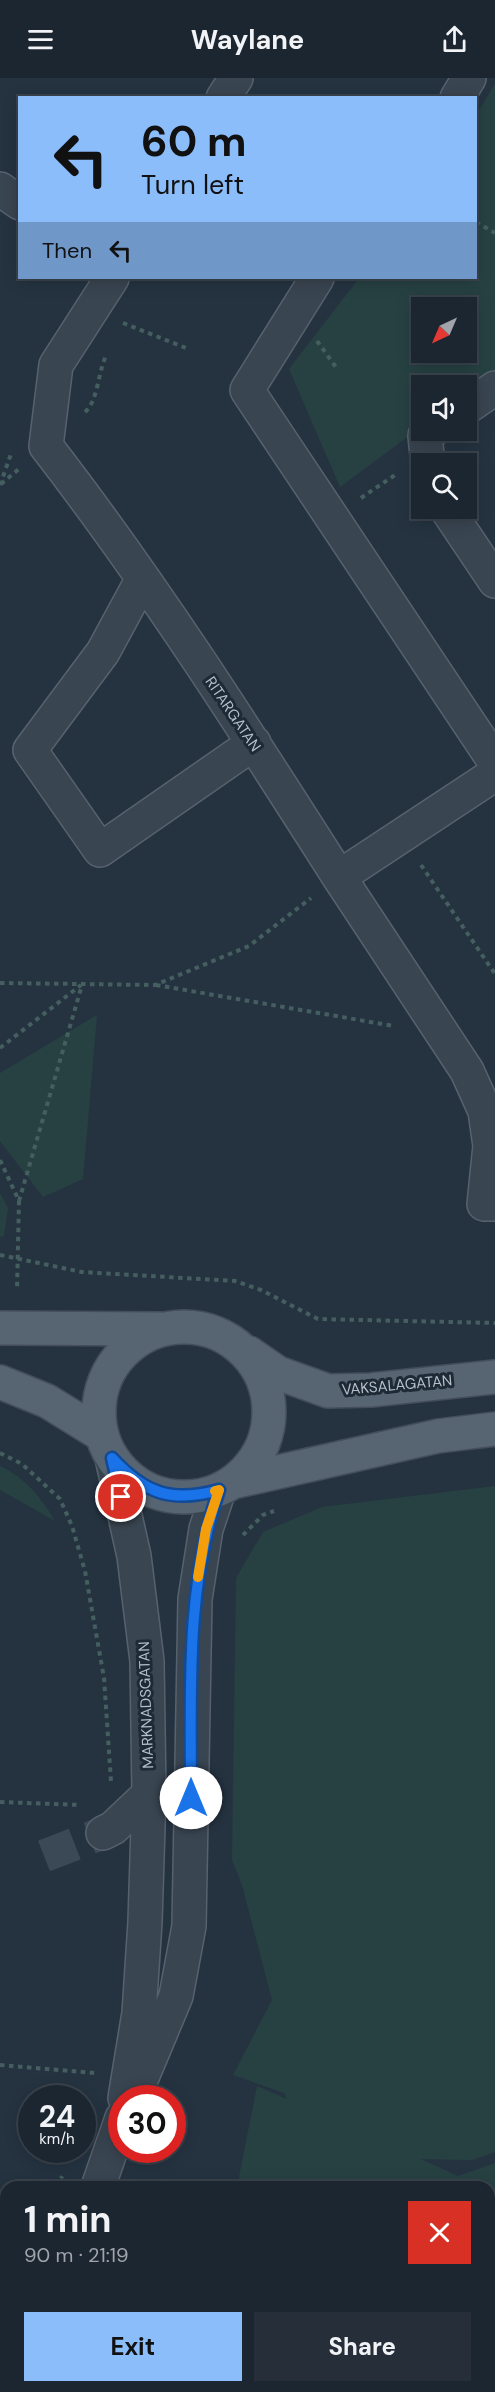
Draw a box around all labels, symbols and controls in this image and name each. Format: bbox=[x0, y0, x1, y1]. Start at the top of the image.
text: Waylane bbox=[191, 22, 304, 57]
icon: menu bbox=[24, 23, 57, 56]
icon: share bbox=[438, 23, 471, 56]
text: 60 m bbox=[141, 114, 247, 169]
icon: left bbox=[42, 120, 120, 198]
text: Turn left bbox=[141, 167, 244, 202]
icon: left bbox=[104, 234, 137, 267]
text: Then bbox=[42, 236, 92, 265]
north arrow bbox=[411, 297, 477, 363]
map controls bbox=[411, 297, 477, 519]
button: sound bbox=[411, 375, 477, 441]
button: search bbox=[411, 453, 477, 519]
street label: RITARGATAN bbox=[201, 673, 265, 755]
street label: VAKSALAGATAN bbox=[341, 1370, 453, 1400]
pin bbox=[95, 1471, 146, 1522]
icon: arrive bbox=[104, 1480, 137, 1513]
street label: MARKNADSGATAN bbox=[134, 1641, 158, 1769]
position arrow bbox=[159, 1766, 223, 1830]
speed limit sign: 30 bbox=[108, 2085, 186, 2163]
text: 24 bbox=[39, 2097, 75, 2136]
text: km/h bbox=[39, 2129, 75, 2149]
text: 1 min bbox=[24, 2196, 112, 2243]
button: close bbox=[408, 2201, 471, 2264]
text: 90 m · 21:19 bbox=[24, 2242, 129, 2268]
button: Exit bbox=[24, 2312, 242, 2381]
button: Share bbox=[254, 2312, 471, 2381]

